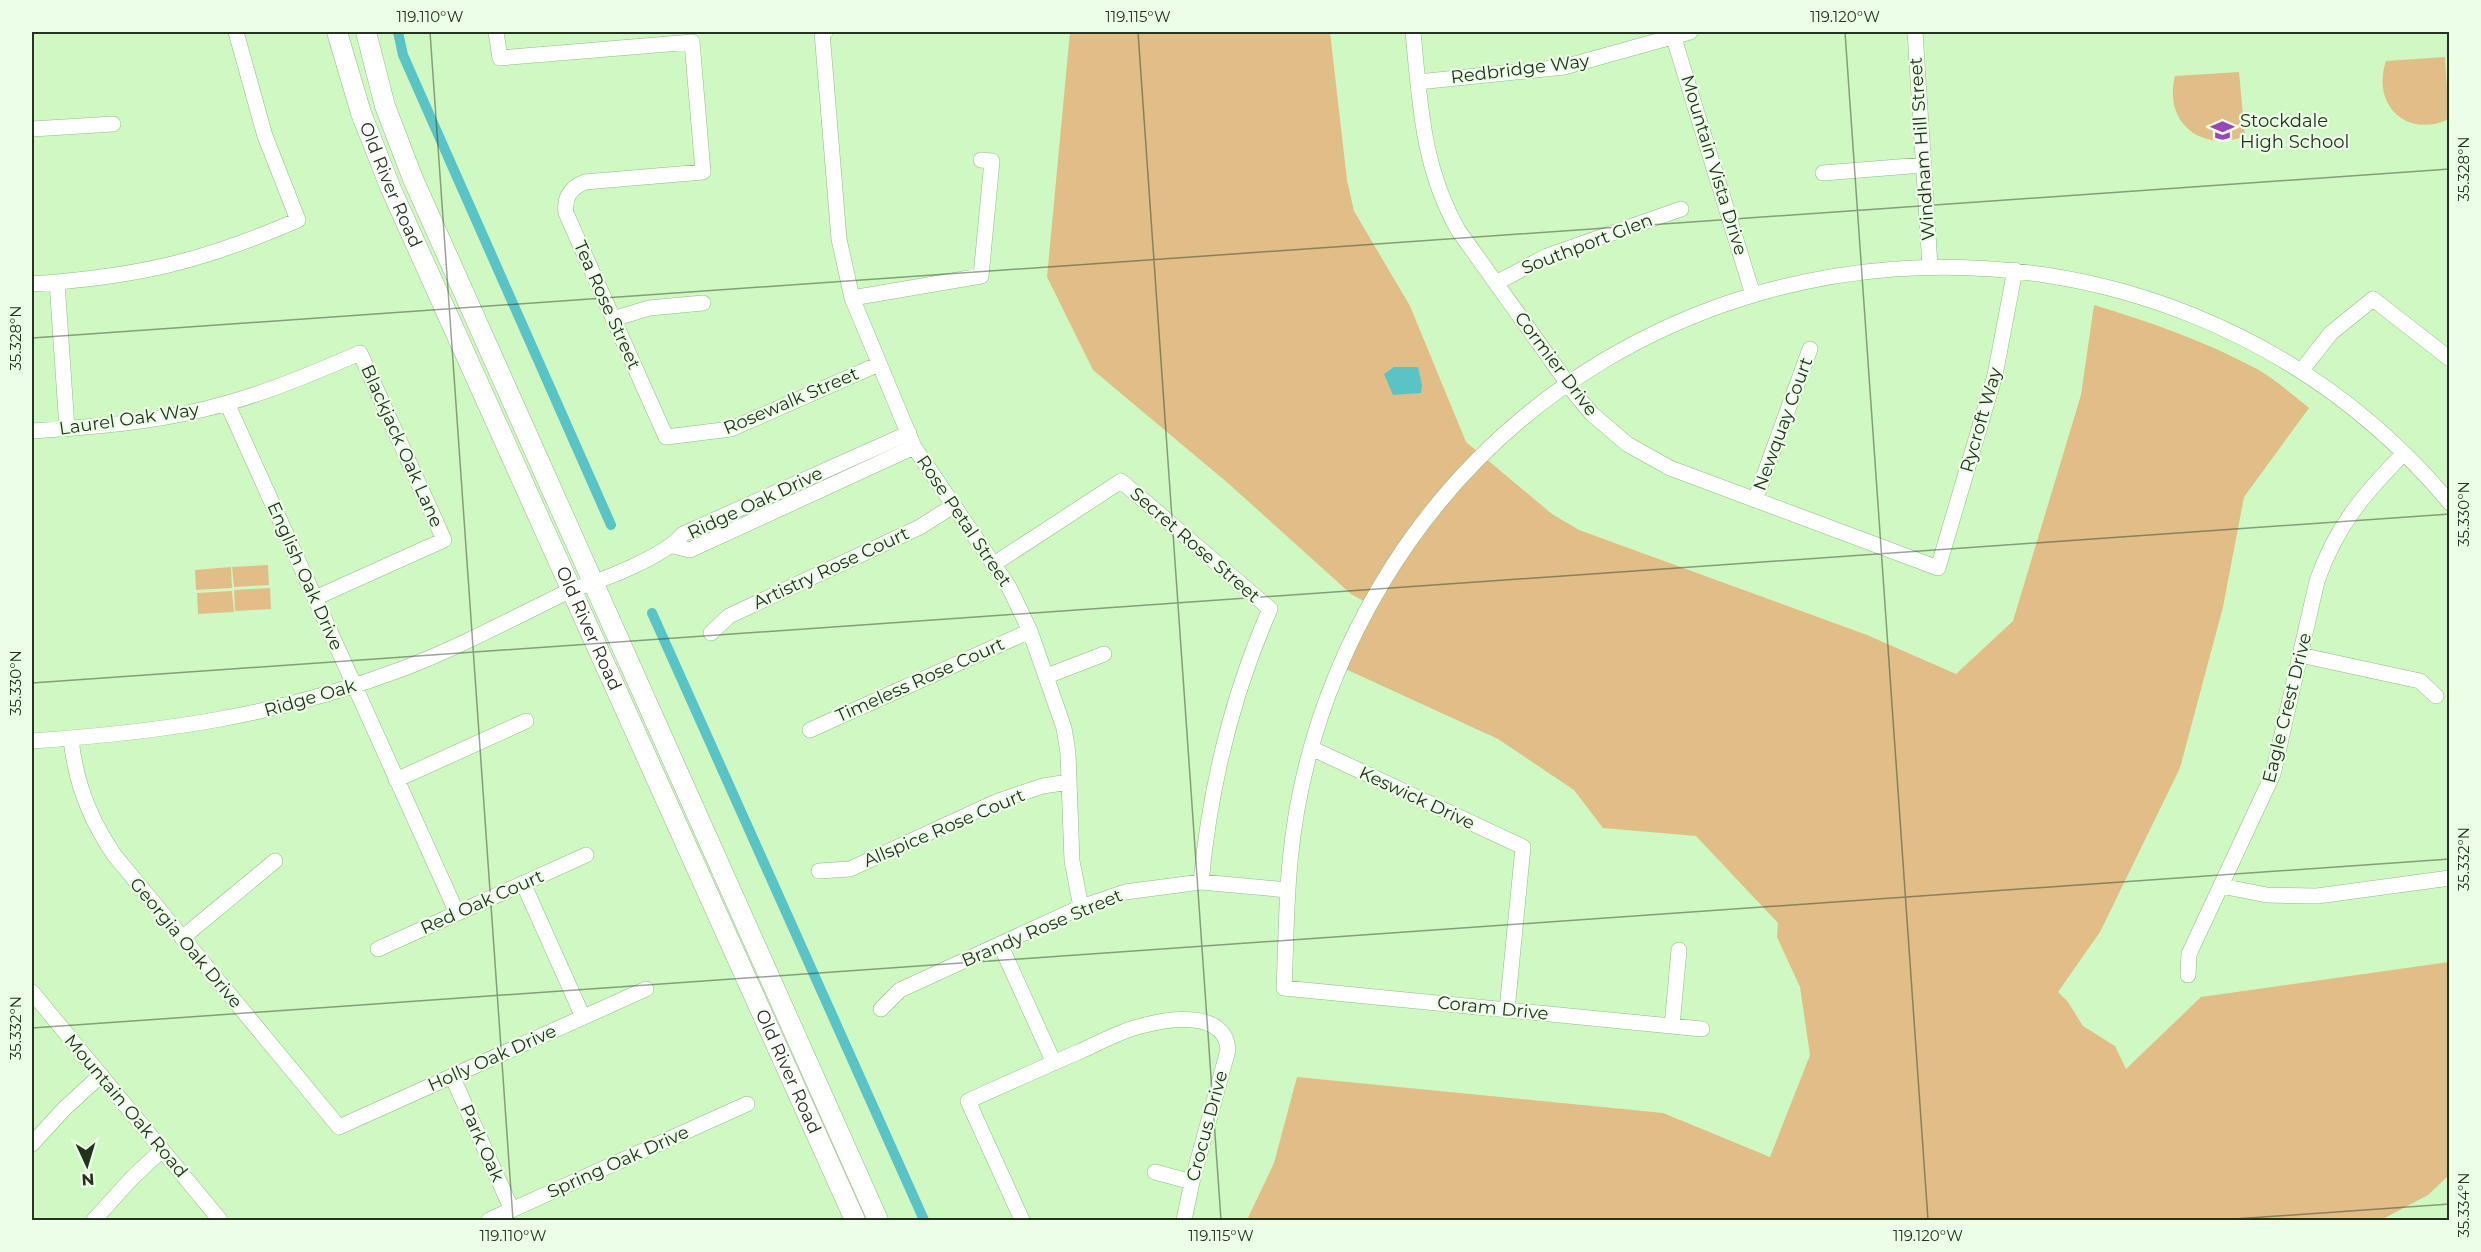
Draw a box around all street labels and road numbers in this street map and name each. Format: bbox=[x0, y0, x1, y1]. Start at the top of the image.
street label: Redbridge Way bbox=[1449, 50, 1591, 88]
street label: Windham Hill Street bbox=[1905, 57, 1939, 241]
street label: Mountain Vista Drive bbox=[1676, 72, 1752, 258]
street label: Old River Road bbox=[355, 119, 427, 251]
street label: Southport Glen bbox=[1518, 209, 1656, 279]
street label: Tea Rose Street bbox=[569, 237, 645, 373]
street label: Cormier Drive bbox=[1510, 308, 1602, 420]
street label: Newquay Court bbox=[1749, 354, 1817, 494]
street label: Blackjack Oak Lane bbox=[356, 361, 448, 531]
street label: Rosewalk Street bbox=[720, 363, 862, 439]
street label: Rycroft Way bbox=[1956, 365, 2007, 475]
street label: Laurel Oak Way bbox=[58, 398, 201, 440]
street label: Rose Petal Street bbox=[912, 451, 1016, 591]
street label: Ridge Oak Drive bbox=[684, 462, 826, 544]
street label: Secret Rose Street bbox=[1125, 483, 1265, 607]
street label: English Oak Drive bbox=[262, 498, 348, 654]
street label: Artistry Rose Court bbox=[750, 522, 912, 614]
street label: Old River Road bbox=[551, 563, 626, 694]
street label: Eagle Crest Drive bbox=[2258, 631, 2316, 785]
street label: Timeless Rose Court bbox=[832, 633, 1008, 727]
street label: Ridge Oak bbox=[262, 674, 359, 722]
street label: Keswick Drive bbox=[1356, 762, 1478, 834]
street label: Allspice Rose Court bbox=[860, 784, 1028, 872]
street label: Red Oak Court bbox=[417, 865, 547, 939]
street label: Georgia Oak Drive bbox=[125, 873, 247, 1013]
street label: Brandy Rose Street bbox=[958, 884, 1126, 972]
street label: Coram Drive bbox=[1436, 991, 1550, 1025]
street label: Old River Road bbox=[751, 1006, 826, 1137]
street label: Holly Oak Drive bbox=[424, 1020, 560, 1096]
street label: Mountain Oak Road bbox=[60, 1030, 192, 1182]
street label: Crocus Drive bbox=[1182, 1068, 1232, 1184]
street label: Park Oak bbox=[455, 1101, 509, 1185]
street label: Spring Oak Drive bbox=[544, 1121, 692, 1203]

